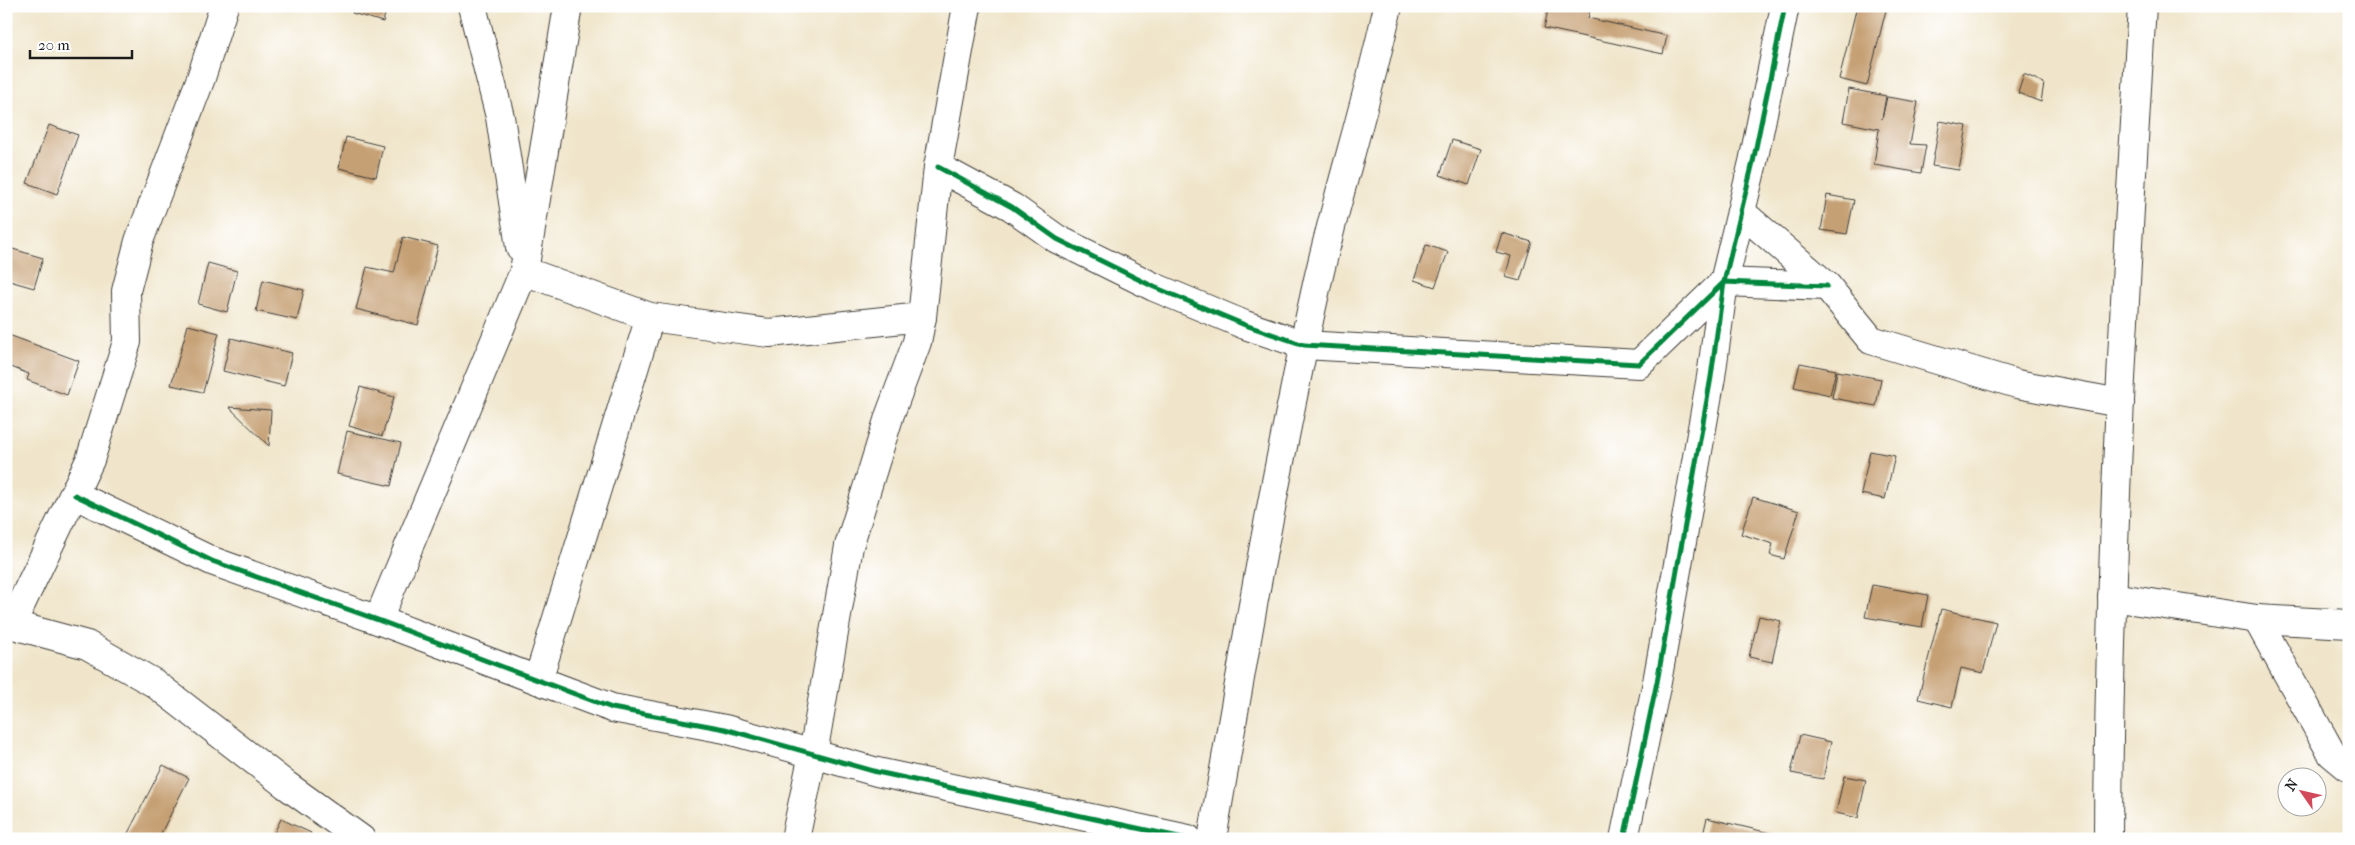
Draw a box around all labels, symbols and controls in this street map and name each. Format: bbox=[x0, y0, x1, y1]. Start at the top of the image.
scale bar bbox=[30, 28, 132, 60]
text: 20 m bbox=[38, 36, 70, 54]
north arrow bbox=[2278, 768, 2328, 818]
text: N bbox=[2282, 776, 2302, 794]

